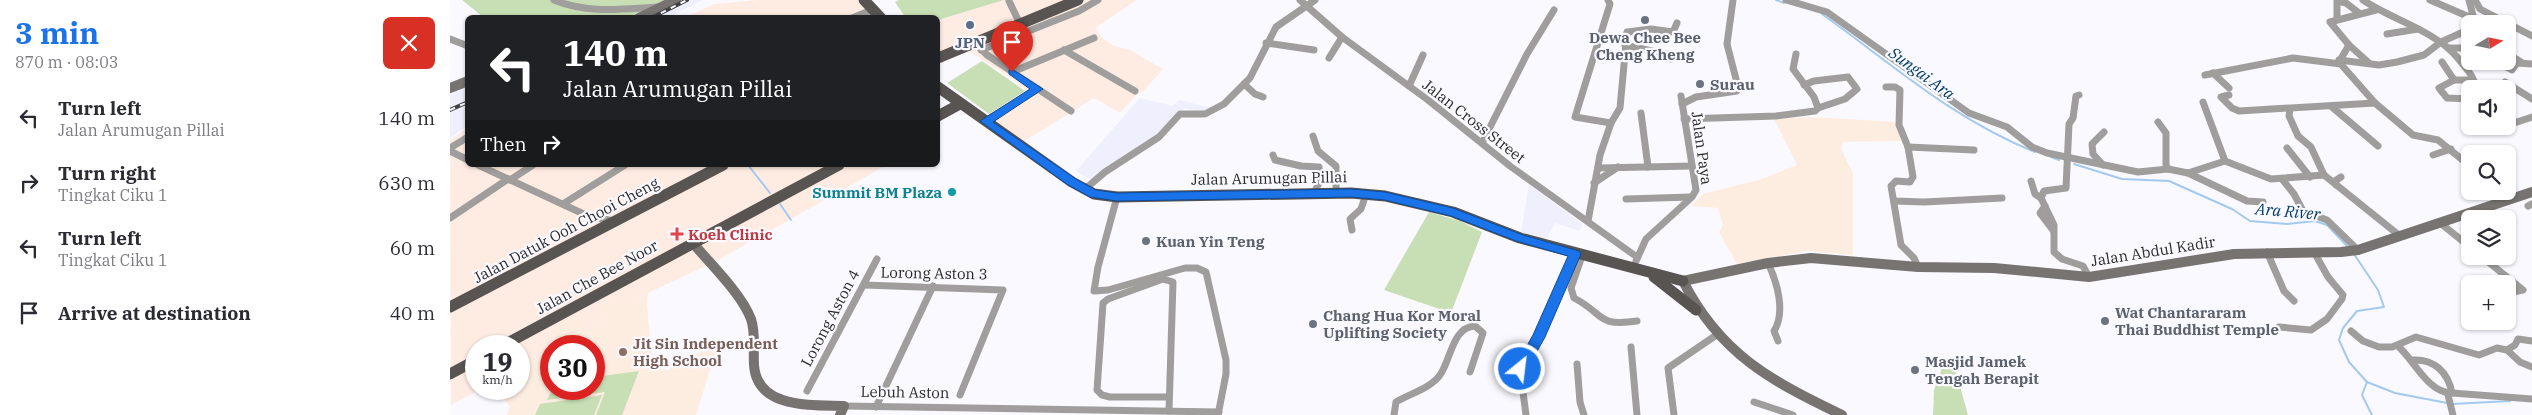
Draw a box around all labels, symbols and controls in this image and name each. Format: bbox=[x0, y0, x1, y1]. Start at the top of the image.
text: 3 min bbox=[15, 13, 99, 52]
marker: Dewa Chee Bee Cheng Kheng bbox=[1639, 14, 1651, 26]
north arrow bbox=[2461, 15, 2516, 70]
map controls bbox=[2461, 15, 2516, 330]
button: close bbox=[383, 17, 435, 69]
marker: JPN bbox=[964, 19, 976, 31]
pin bbox=[991, 21, 1033, 72]
icon: arrive bbox=[998, 28, 1026, 56]
place label: Dewa Chee Bee Cheng Kheng bbox=[1589, 28, 1701, 64]
text: 140 m bbox=[563, 30, 668, 76]
place label: JPN bbox=[955, 33, 985, 52]
icon: left bbox=[480, 35, 545, 100]
water label: Sungai Ara bbox=[1884, 42, 1959, 104]
text: 870 m · 08:03 bbox=[15, 52, 118, 72]
text: Jalan Arumugan Pillai bbox=[563, 74, 792, 103]
street label: Jalan Cross Street bbox=[1419, 75, 1529, 167]
place label: Surau bbox=[1710, 75, 1755, 94]
marker: Surau bbox=[1694, 78, 1706, 90]
button: sound bbox=[2461, 80, 2516, 135]
text: Turn left bbox=[58, 96, 141, 120]
icon: left bbox=[15, 104, 43, 132]
text: 140 m bbox=[378, 106, 435, 130]
street label: Jalan Paya bbox=[1687, 110, 1717, 186]
text: Jalan Arumugan Pillai bbox=[58, 120, 225, 140]
icon: right bbox=[537, 130, 565, 158]
text: Then bbox=[480, 132, 527, 156]
button: search bbox=[2461, 145, 2516, 200]
text: Turn right bbox=[58, 161, 156, 185]
street label: Jalan Arumugan Pillai bbox=[1191, 167, 1348, 189]
icon: right bbox=[15, 169, 43, 197]
text: 630 m bbox=[378, 171, 435, 195]
street label: Jalan Datuk Ooh Chooi Cheng bbox=[470, 173, 662, 287]
place label: Summit BM Plaza bbox=[812, 183, 942, 202]
text: Tingkat Ciku 1 bbox=[58, 185, 168, 205]
marker: Summit BM Plaza bbox=[946, 186, 958, 198]
water label: Ara River bbox=[2254, 198, 2322, 224]
button: layers bbox=[2461, 210, 2516, 265]
place label: Koeh Clinic bbox=[688, 225, 772, 244]
text: Turn left bbox=[58, 226, 141, 250]
marker: Koeh Clinic bbox=[670, 227, 684, 241]
place label: Kuan Yin Teng bbox=[1156, 232, 1265, 251]
street label: Jalan Abdul Kadir bbox=[2089, 232, 2217, 270]
icon: left bbox=[15, 234, 43, 262]
street label: Jalan Che Bee Noor bbox=[533, 235, 662, 318]
marker: Kuan Yin Teng bbox=[1140, 235, 1152, 247]
text: 60 m bbox=[390, 236, 435, 260]
text: Tingkat Ciku 1 bbox=[58, 250, 168, 270]
street label: Lorong Aston 3 bbox=[880, 263, 988, 283]
street label: Lorong Aston 4 bbox=[796, 266, 864, 370]
button: + bbox=[2461, 275, 2516, 330]
icon: arrive bbox=[15, 299, 43, 327]
text: Arrive at destination bbox=[58, 301, 251, 325]
text: 40 m bbox=[390, 301, 435, 325]
place label: Wat Chantararam Thai Buddhist Temple bbox=[2115, 303, 2279, 339]
place label: Chang Hua Kor Moral Uplifting Society bbox=[1323, 306, 1481, 342]
marker: Wat Chantararam Thai Buddhist Temple bbox=[2099, 315, 2111, 327]
marker: Chang Hua Kor Moral Uplifting Society bbox=[1307, 318, 1319, 330]
place label: Jit Sin Independent High School bbox=[633, 334, 778, 370]
speed limit sign: 30 bbox=[540, 335, 605, 400]
position arrow bbox=[1493, 342, 1545, 394]
text: 19 bbox=[482, 345, 513, 378]
marker: Jit Sin Independent High School bbox=[617, 346, 629, 358]
place label: Masjid Jamek Tengah Berapit bbox=[1925, 352, 2039, 388]
marker: Masjid Jamek Tengah Berapit bbox=[1909, 364, 1921, 376]
text: km/h bbox=[482, 372, 513, 387]
street label: Lebuh Aston bbox=[860, 382, 950, 402]

